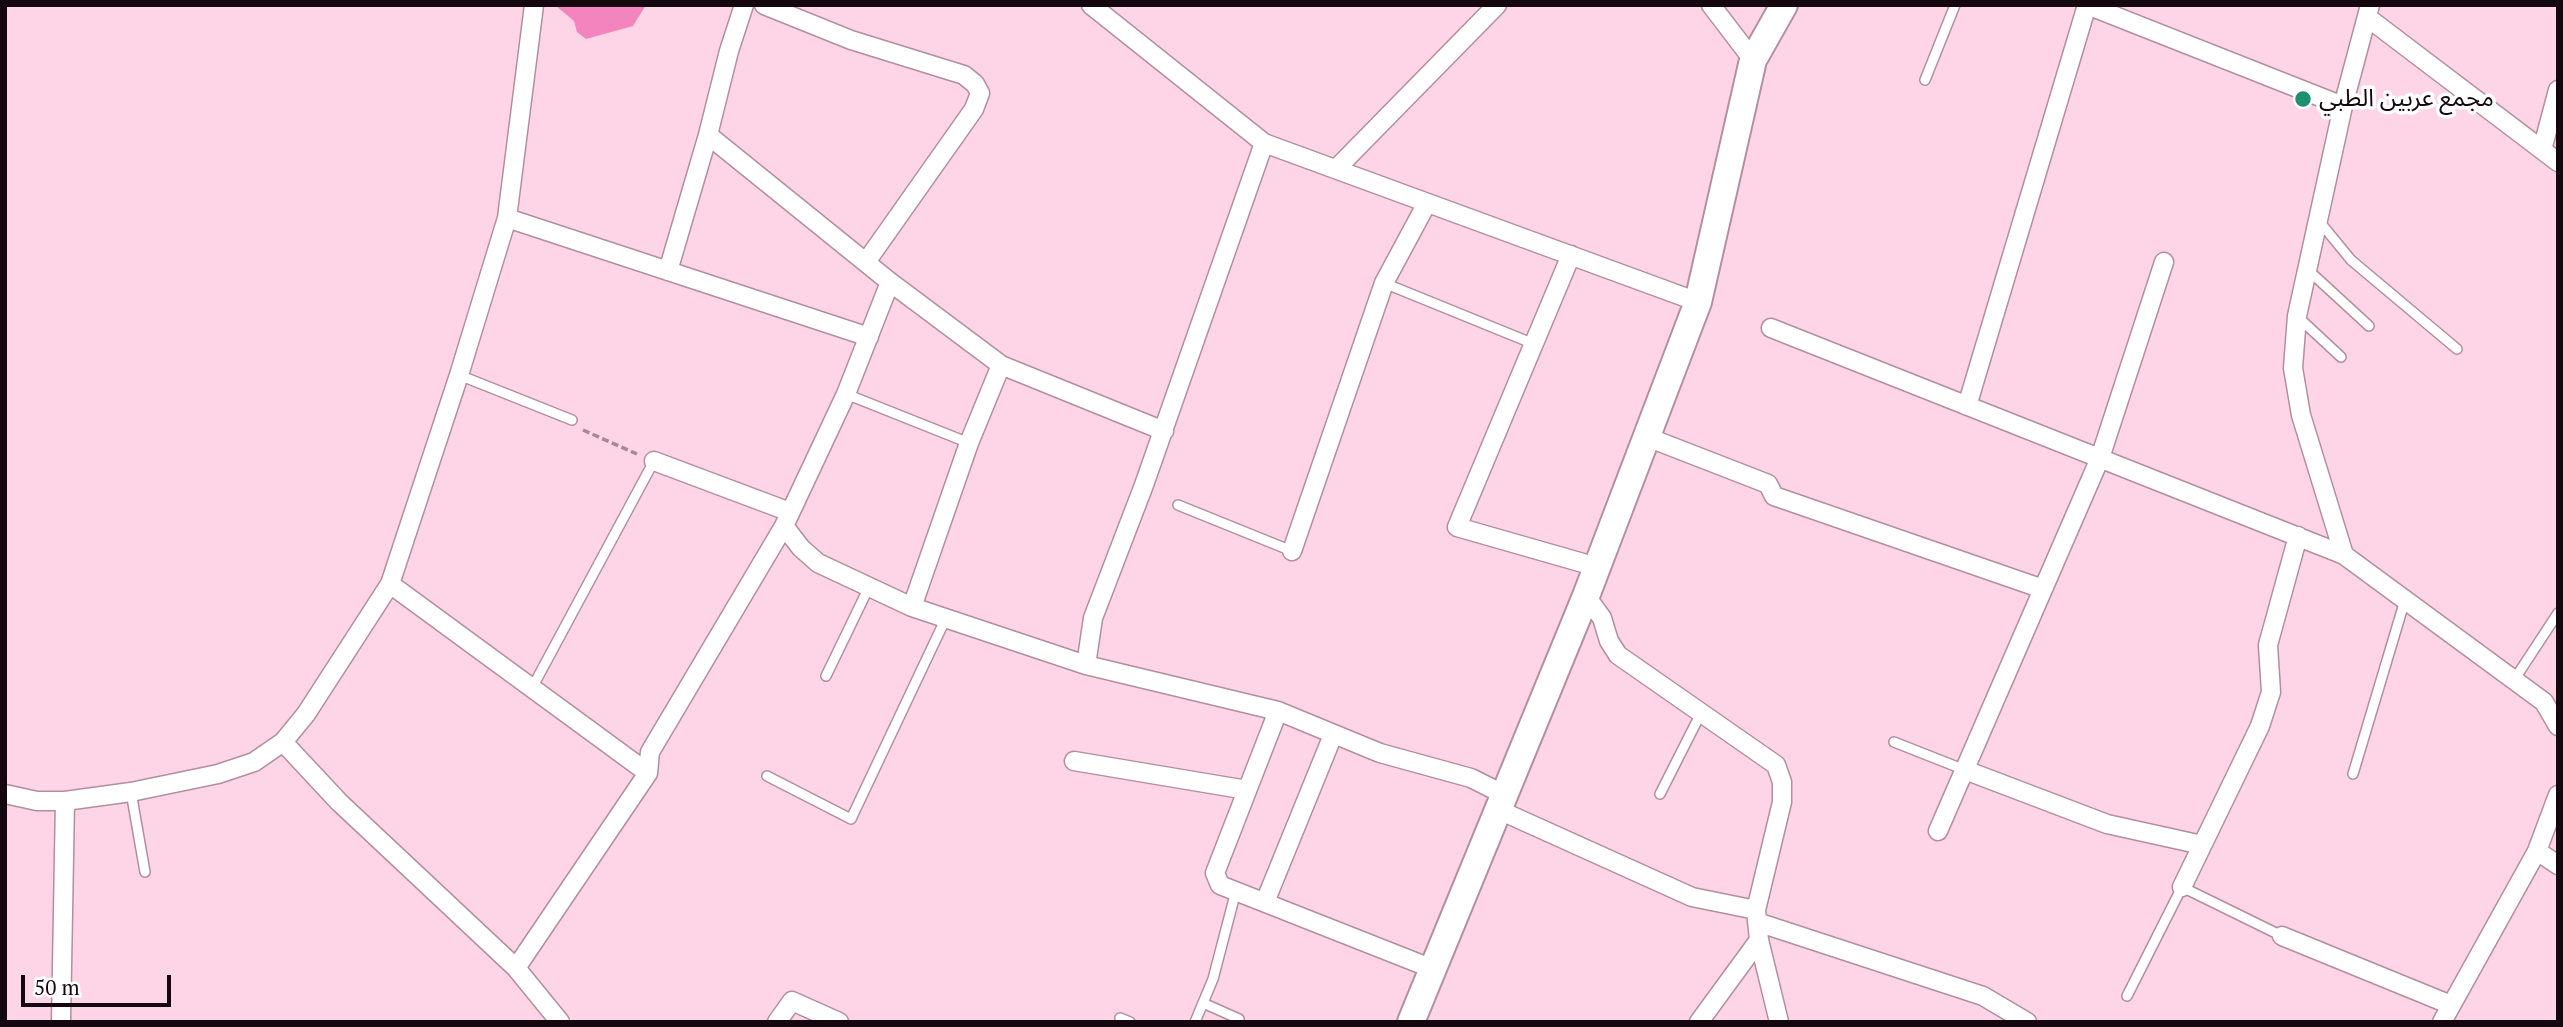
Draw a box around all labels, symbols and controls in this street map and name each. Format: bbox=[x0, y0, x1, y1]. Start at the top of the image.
place label: مجمع عربين الطبي bbox=[2319, 85, 2494, 113]
marker: مجمع عربين الطبي bbox=[2293, 89, 2313, 109]
scale bar bbox=[24, 960, 175, 1004]
text: 50 m bbox=[34, 973, 80, 1001]

